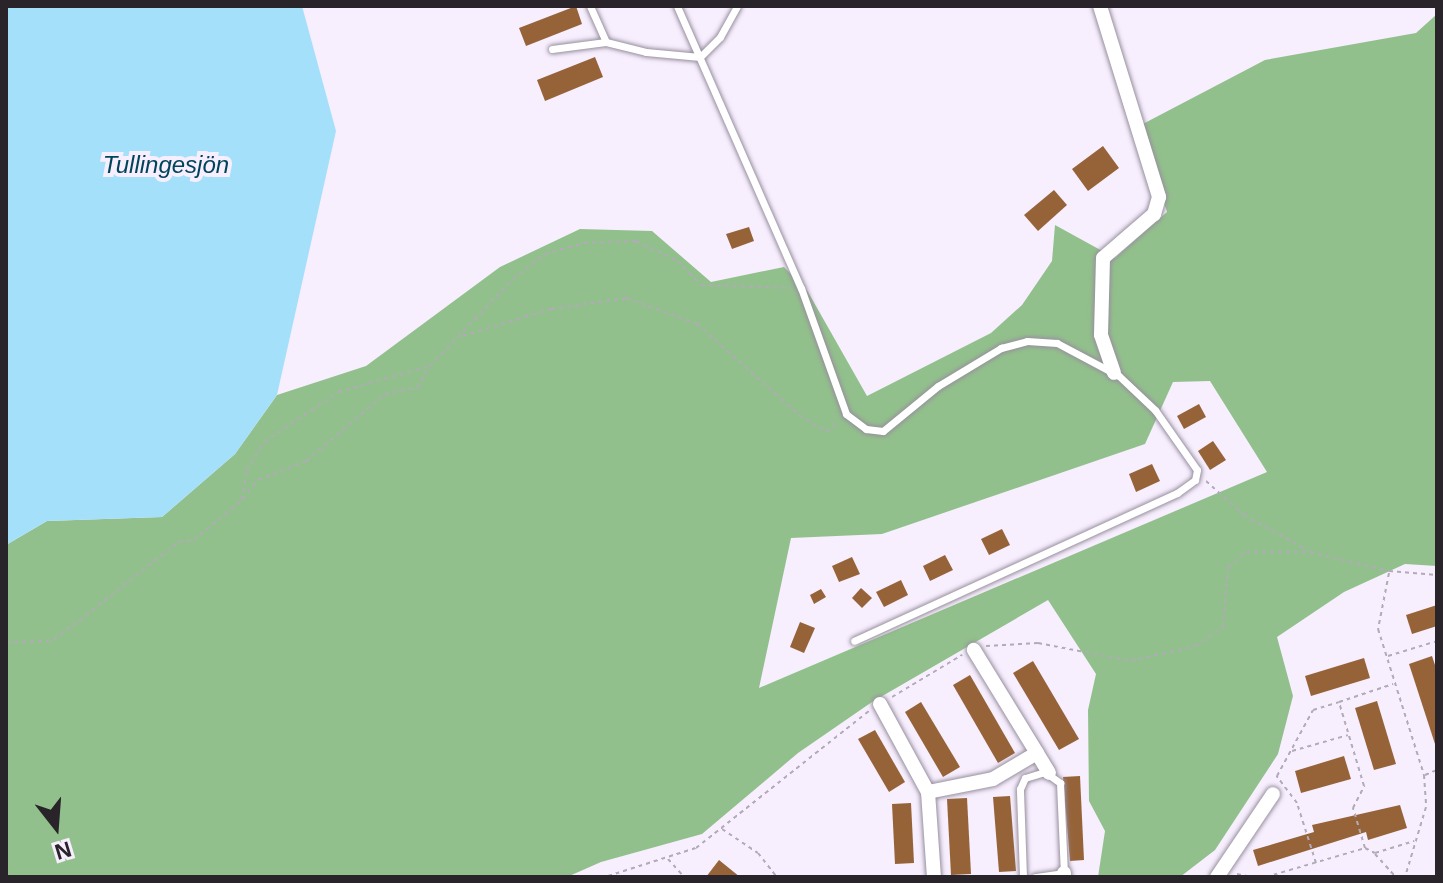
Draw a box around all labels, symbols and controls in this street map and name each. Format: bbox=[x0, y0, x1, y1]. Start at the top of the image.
water label: Tullingesjön bbox=[103, 151, 229, 179]
north arrow bbox=[16, 787, 96, 867]
text: N bbox=[52, 836, 74, 865]

